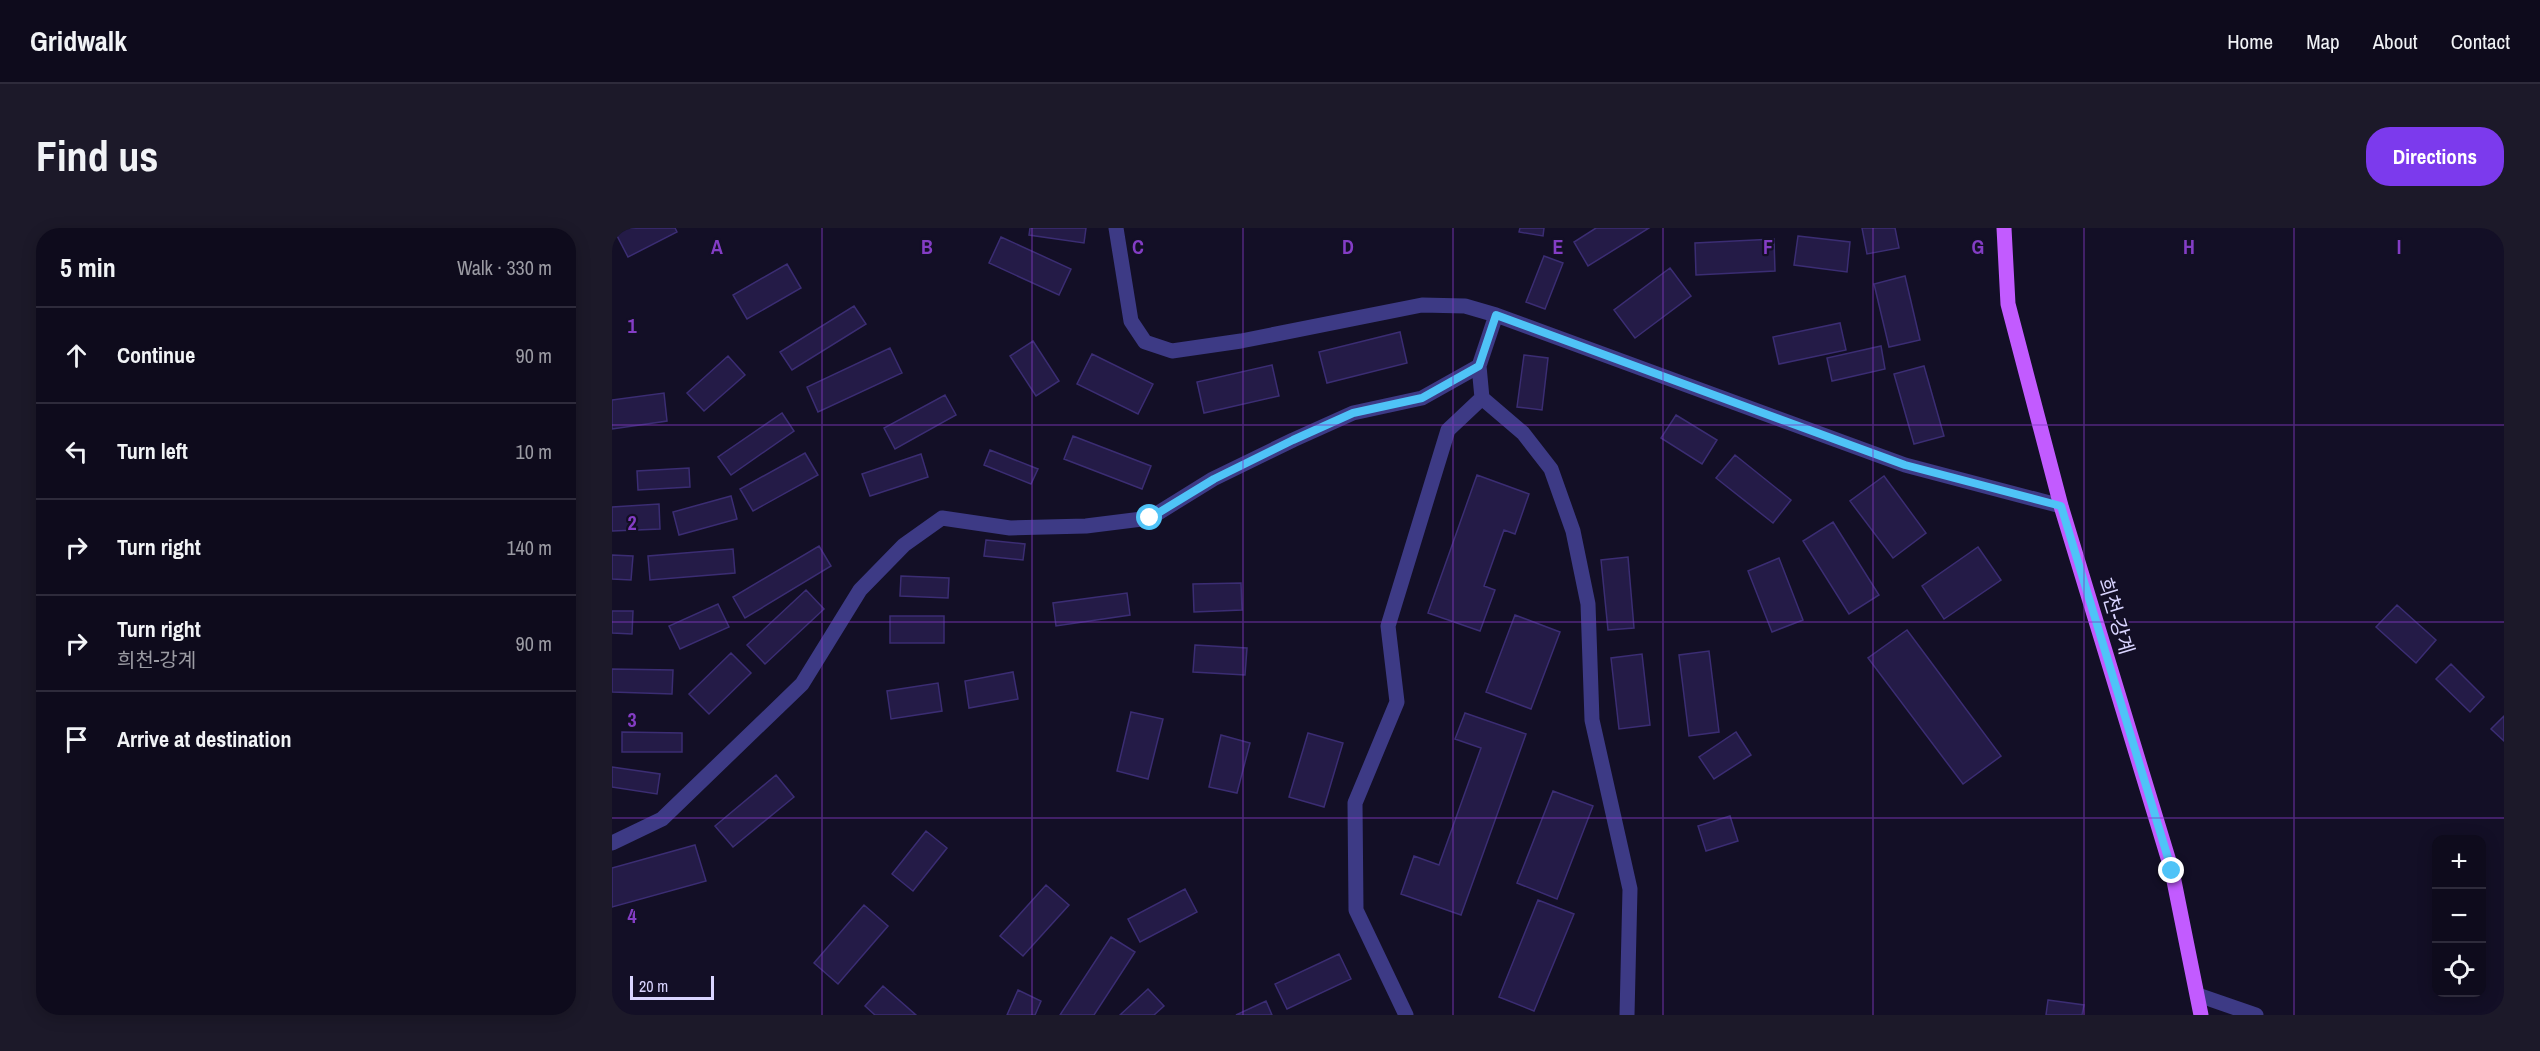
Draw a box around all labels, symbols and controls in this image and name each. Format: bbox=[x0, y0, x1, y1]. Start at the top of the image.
text: Gridwalk bbox=[30, 22, 127, 60]
text: Home bbox=[2227, 27, 2273, 56]
text: Map bbox=[2306, 27, 2340, 56]
text: About bbox=[2373, 27, 2418, 56]
text: Contact bbox=[2451, 27, 2510, 56]
button: Directions bbox=[2366, 127, 2504, 186]
text: Find us bbox=[36, 128, 158, 184]
text: A bbox=[711, 233, 723, 260]
text: B bbox=[921, 233, 933, 260]
text: C bbox=[1132, 233, 1144, 260]
text: D bbox=[1342, 233, 1354, 260]
text: E bbox=[1553, 233, 1564, 260]
text: F bbox=[1763, 233, 1773, 260]
text: G bbox=[1972, 233, 1984, 260]
text: H bbox=[2183, 233, 2195, 260]
text: I bbox=[2397, 233, 2401, 260]
text: 5 min bbox=[60, 250, 116, 285]
text: Walk · 330 m bbox=[457, 254, 552, 281]
text: 1 bbox=[627, 312, 637, 339]
icon: ahead bbox=[60, 339, 93, 372]
text: Continue bbox=[117, 340, 195, 370]
text: 90 m bbox=[516, 342, 552, 369]
icon: left bbox=[60, 435, 93, 468]
text: Turn left bbox=[117, 436, 188, 466]
text: 10 m bbox=[516, 438, 552, 465]
route start bbox=[1136, 504, 1162, 530]
text: 2 bbox=[627, 509, 637, 536]
icon: right bbox=[60, 531, 93, 564]
text: Turn right bbox=[117, 532, 201, 562]
text: 140 m bbox=[506, 534, 552, 561]
street label: 희천-강계 bbox=[2092, 574, 2141, 658]
text: Turn right bbox=[117, 614, 201, 644]
icon: right bbox=[60, 627, 93, 660]
text: 90 m bbox=[516, 630, 552, 657]
text: 희천-강계 bbox=[117, 646, 196, 673]
text: 3 bbox=[627, 706, 637, 733]
icon: arrive bbox=[60, 723, 93, 756]
text: Arrive at destination bbox=[117, 724, 291, 754]
map controls bbox=[2432, 835, 2486, 997]
button: + bbox=[2432, 835, 2486, 889]
route end bbox=[2158, 857, 2184, 883]
button: − bbox=[2432, 889, 2486, 943]
text: 4 bbox=[627, 902, 637, 929]
button: locate bbox=[2432, 943, 2486, 997]
scale bar bbox=[630, 973, 714, 1000]
text: 20 m bbox=[639, 975, 668, 997]

